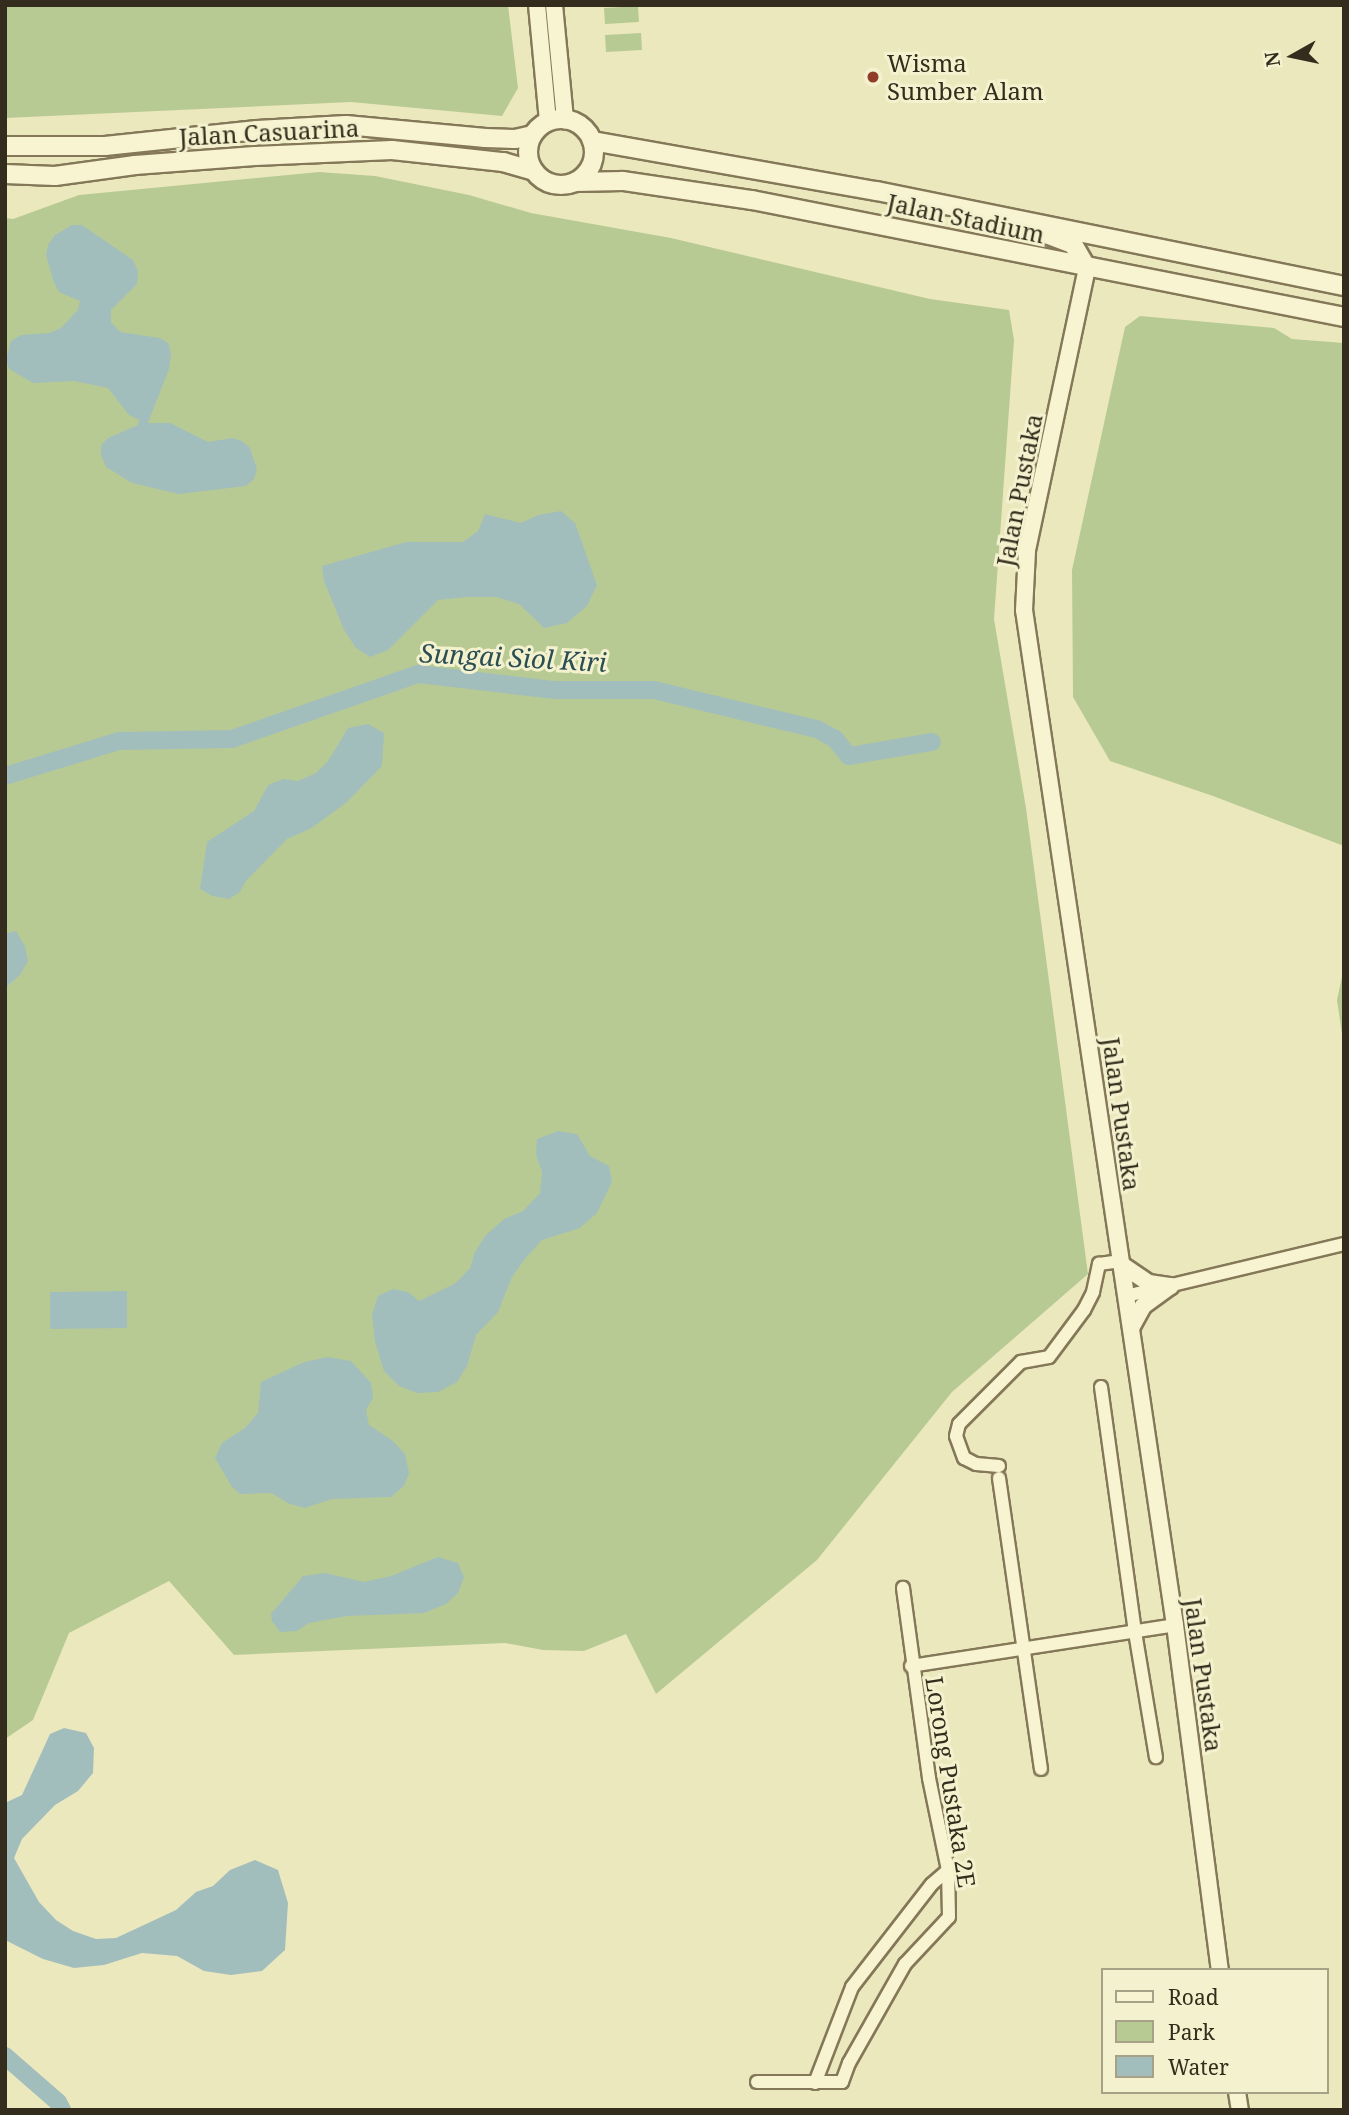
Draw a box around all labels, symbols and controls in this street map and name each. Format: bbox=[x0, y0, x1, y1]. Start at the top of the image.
north arrow bbox=[1258, 21, 1328, 91]
place label: Wisma Sumber Alam bbox=[887, 49, 1044, 105]
text: N bbox=[1258, 50, 1286, 69]
marker: Wisma Sumber Alam bbox=[865, 69, 881, 85]
street label: Jalan Casuarina bbox=[178, 113, 360, 151]
street label: Jalan Stadium bbox=[885, 187, 1047, 249]
street label: Jalan Pustaka bbox=[990, 411, 1048, 569]
water label: Sungai Siol Kiri bbox=[419, 638, 607, 678]
street label: Jalan Pustaka bbox=[1097, 1035, 1147, 1193]
street label: Jalan Pustaka bbox=[1179, 1596, 1229, 1754]
street label: Lorong Pustaka 2E bbox=[920, 1674, 982, 1890]
legend bbox=[1100, 1968, 1328, 2094]
text: Road bbox=[1168, 1983, 1219, 2011]
text: Park bbox=[1168, 2018, 1215, 2046]
text: Water bbox=[1168, 2053, 1229, 2081]

